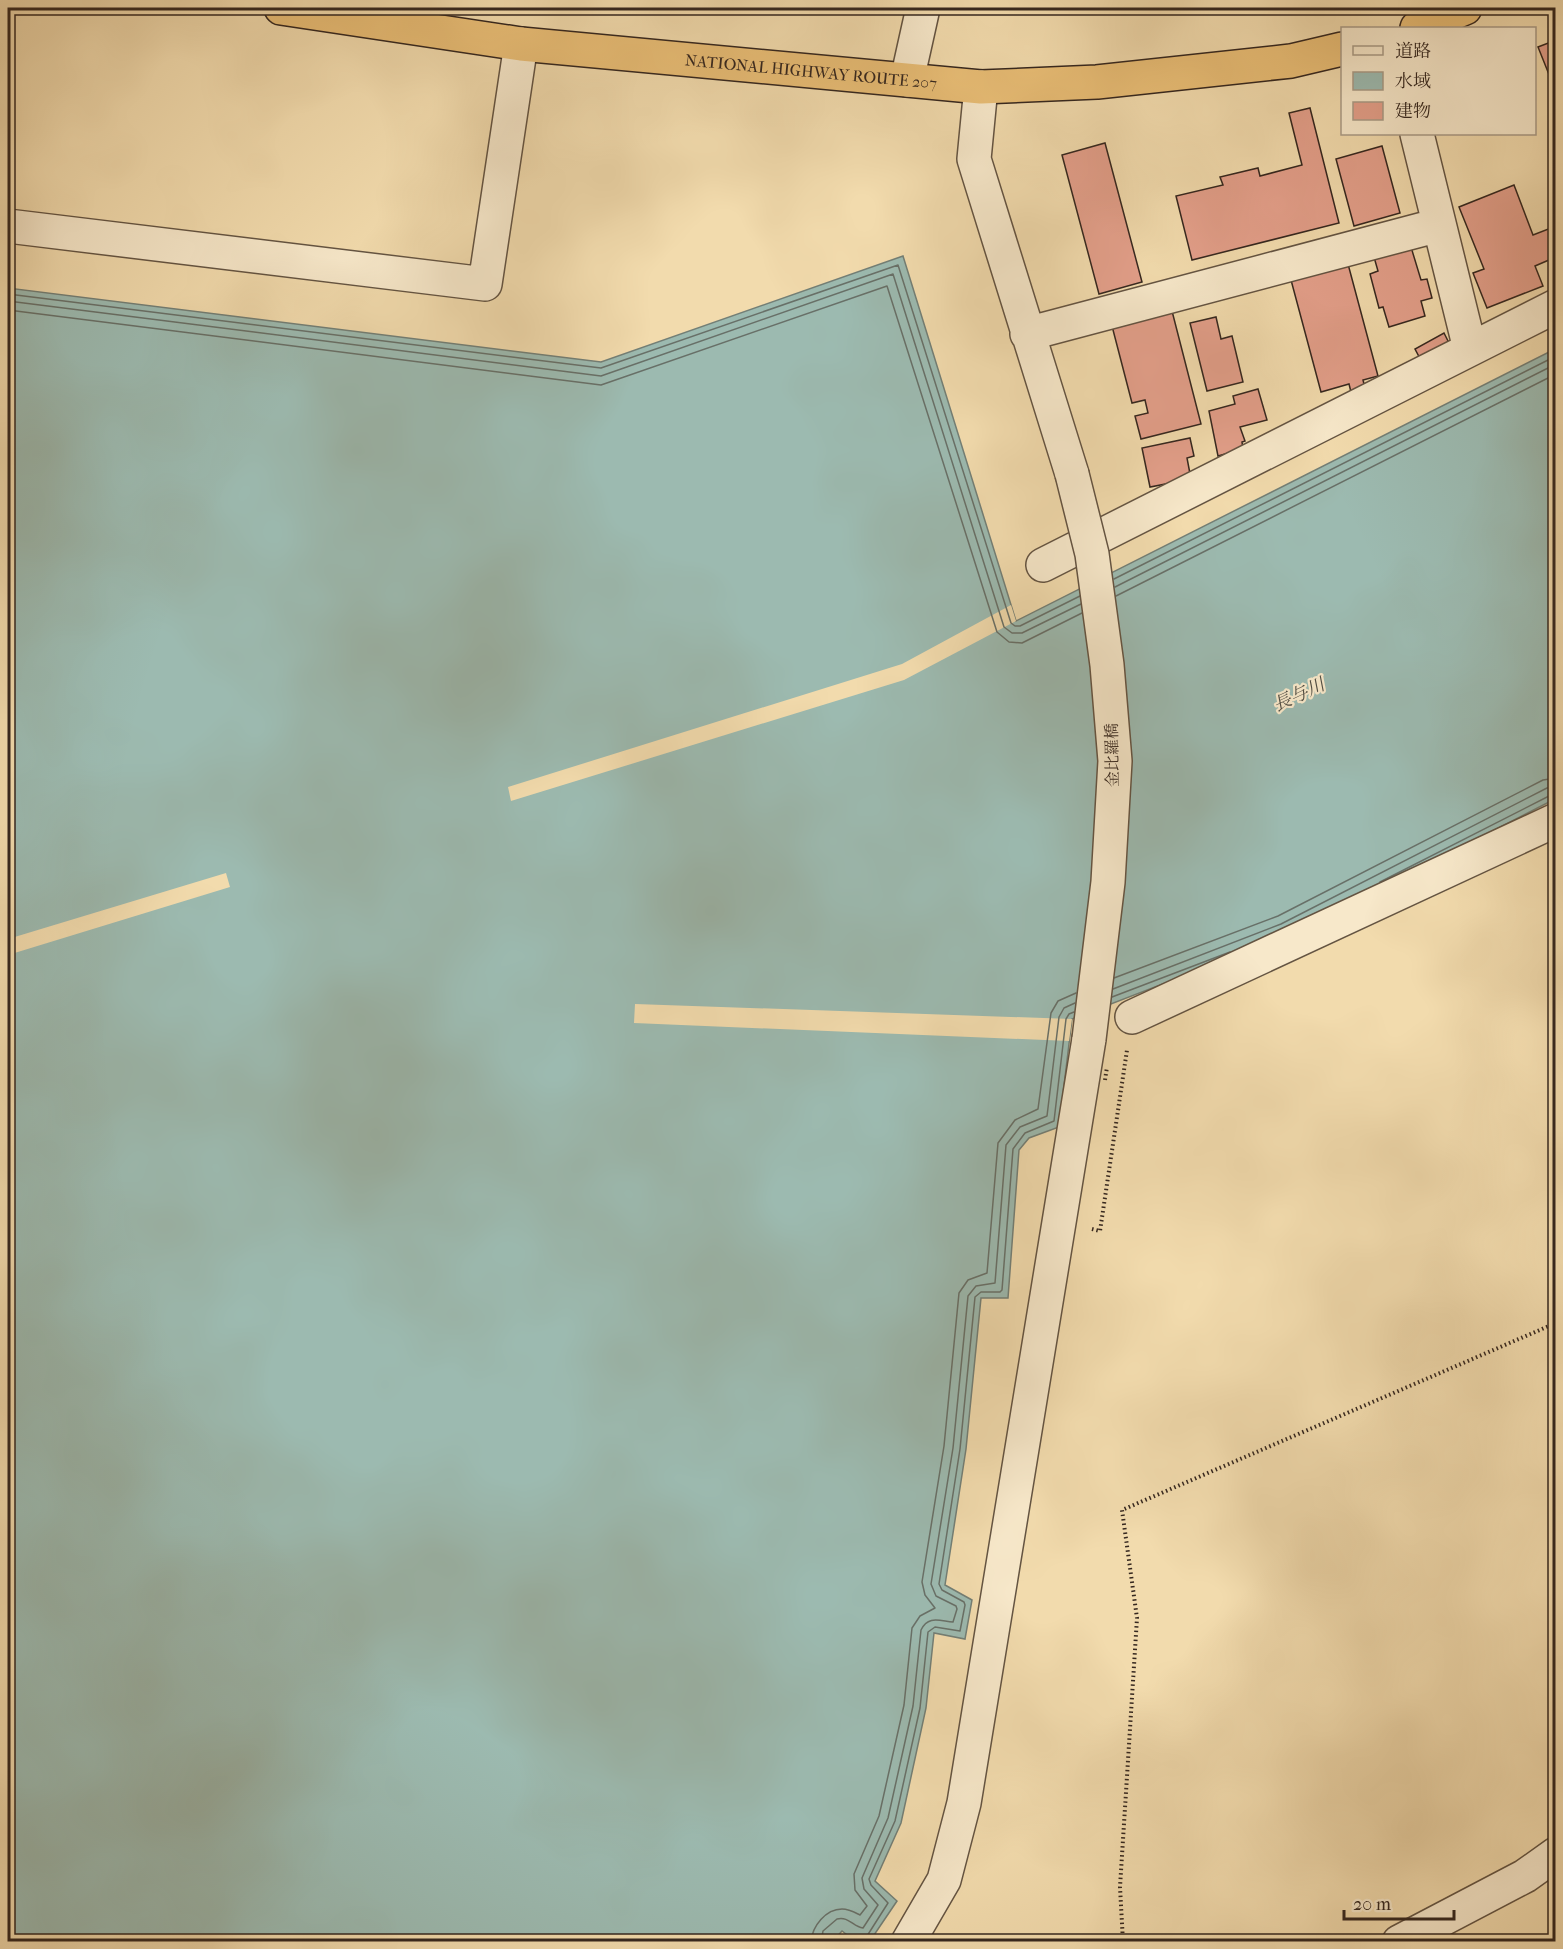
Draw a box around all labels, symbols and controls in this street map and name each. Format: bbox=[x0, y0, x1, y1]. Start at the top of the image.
legend bbox=[1341, 27, 1536, 135]
text: 道路 bbox=[1395, 41, 1431, 62]
street label: NATIONAL HIGHWAY ROUTE 207 bbox=[684, 50, 938, 92]
text: 水域 bbox=[1395, 71, 1431, 92]
text: 建物 bbox=[1395, 101, 1431, 122]
water label: 長与川 bbox=[1270, 673, 1330, 716]
street label: 金比羅橋 bbox=[1102, 723, 1122, 787]
scale bar bbox=[1344, 1883, 1454, 1921]
text: 20 m bbox=[1353, 1894, 1391, 1915]

